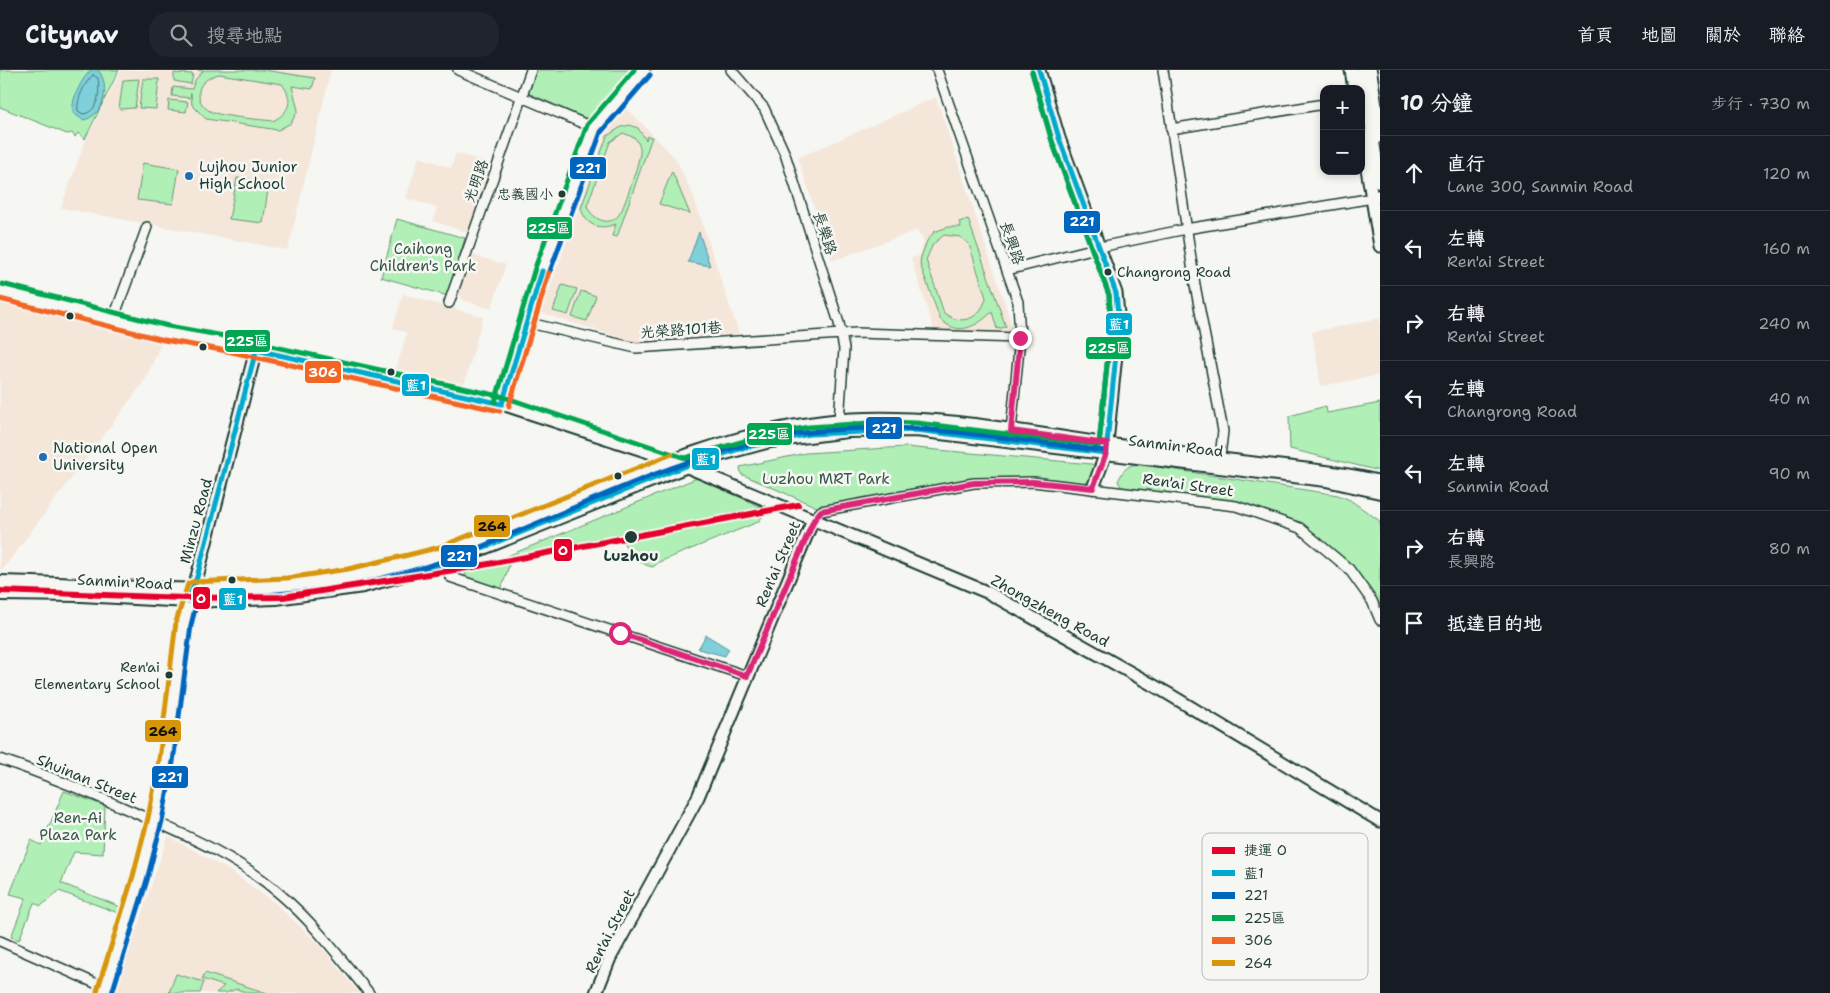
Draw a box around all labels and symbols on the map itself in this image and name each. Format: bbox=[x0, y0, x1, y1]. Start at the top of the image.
street label: 光明路 bbox=[459, 156, 493, 206]
line badge: 221 bbox=[569, 156, 607, 180]
place label: Lujhou Junior High School bbox=[199, 157, 298, 194]
text: 221 bbox=[575, 159, 601, 177]
marker: Lujhou Junior High School bbox=[183, 170, 195, 182]
place label: 忠義國小 bbox=[497, 185, 553, 203]
marker: 忠義國小 bbox=[557, 189, 567, 199]
street label: 長樂路 bbox=[809, 209, 841, 257]
line badge: 221 bbox=[1063, 210, 1101, 234]
text: 221 bbox=[1069, 212, 1095, 230]
line badge: 225區 bbox=[526, 216, 573, 240]
street label: 長興路 bbox=[995, 218, 1029, 268]
text: 225區 bbox=[528, 219, 570, 237]
park label: Caihong Children's Park bbox=[370, 239, 476, 276]
place label: Changrong Road bbox=[1117, 263, 1231, 281]
marker: Changrong Road bbox=[1103, 267, 1113, 277]
unlabelled marker bbox=[65, 311, 75, 321]
line badge: 藍1 bbox=[1105, 312, 1133, 336]
text: 藍1 bbox=[1109, 315, 1129, 333]
street label: 光榮路101巷 bbox=[639, 317, 723, 343]
route end bbox=[1009, 327, 1032, 350]
line badge: 225區 bbox=[224, 329, 271, 353]
text: 225區 bbox=[226, 332, 268, 350]
line badge: 225區 bbox=[1085, 336, 1132, 360]
text: 225區 bbox=[1088, 339, 1130, 357]
unlabelled marker bbox=[198, 342, 208, 352]
line badge: 306 bbox=[304, 360, 342, 384]
text: 306 bbox=[308, 363, 338, 381]
unlabelled marker bbox=[386, 367, 396, 377]
line badge: 藍1 bbox=[401, 373, 430, 397]
text: 藍1 bbox=[406, 376, 426, 394]
line badge: 221 bbox=[865, 416, 903, 440]
text: 221 bbox=[871, 419, 897, 437]
line badge: 225區 bbox=[746, 422, 793, 446]
text: 225區 bbox=[748, 425, 790, 443]
street label: Sanmin Road bbox=[1127, 430, 1225, 462]
place label: National Open University bbox=[53, 438, 158, 475]
line badge: 藍1 bbox=[691, 447, 720, 471]
text: 藍1 bbox=[696, 450, 716, 468]
marker: National Open University bbox=[37, 451, 49, 463]
park label: Luzhou MRT Park bbox=[762, 469, 890, 489]
street label: Ren'ai Street bbox=[1141, 469, 1235, 501]
unlabelled marker bbox=[613, 471, 623, 481]
street label: Minzu Road bbox=[175, 476, 217, 566]
line badge: 264 bbox=[473, 514, 511, 538]
text: 264 bbox=[477, 517, 507, 535]
street label: Ren'ai Street bbox=[751, 518, 805, 610]
marker: Luzhou bbox=[623, 529, 639, 545]
line badge: O bbox=[553, 538, 573, 562]
text: O bbox=[558, 541, 568, 559]
line badge: 221 bbox=[440, 544, 478, 568]
place label: Luzhou bbox=[603, 546, 659, 566]
text: 221 bbox=[446, 547, 472, 565]
street label: Sanmin Road bbox=[77, 570, 174, 595]
street label: Zhongzheng Road bbox=[987, 570, 1113, 652]
unlabelled marker bbox=[227, 575, 237, 585]
line badge: O bbox=[192, 586, 211, 610]
line badge: 藍1 bbox=[218, 587, 247, 611]
text: O bbox=[196, 589, 206, 607]
text: 藍1 bbox=[223, 590, 243, 608]
route start bbox=[609, 622, 632, 645]
place label: Ren'ai Elementary School bbox=[34, 658, 161, 693]
marker: Ren'ai Elementary School bbox=[164, 670, 174, 680]
line badge: 264 bbox=[144, 719, 182, 743]
text: 264 bbox=[148, 722, 178, 740]
street label: Shuinan Street bbox=[34, 750, 140, 808]
line badge: 221 bbox=[151, 765, 189, 789]
text: 221 bbox=[157, 768, 183, 786]
park label: Ren-Ai Plaza Park bbox=[39, 808, 117, 845]
legend bbox=[1202, 833, 1368, 980]
text: 捷運 O bbox=[1244, 841, 1287, 859]
text: 藍1 bbox=[1244, 864, 1264, 882]
street label: Ren'ai Street bbox=[580, 886, 640, 976]
text: 221 bbox=[1244, 886, 1268, 904]
text: 225區 bbox=[1244, 909, 1285, 927]
text: 306 bbox=[1244, 931, 1273, 949]
text: 264 bbox=[1244, 954, 1272, 972]

